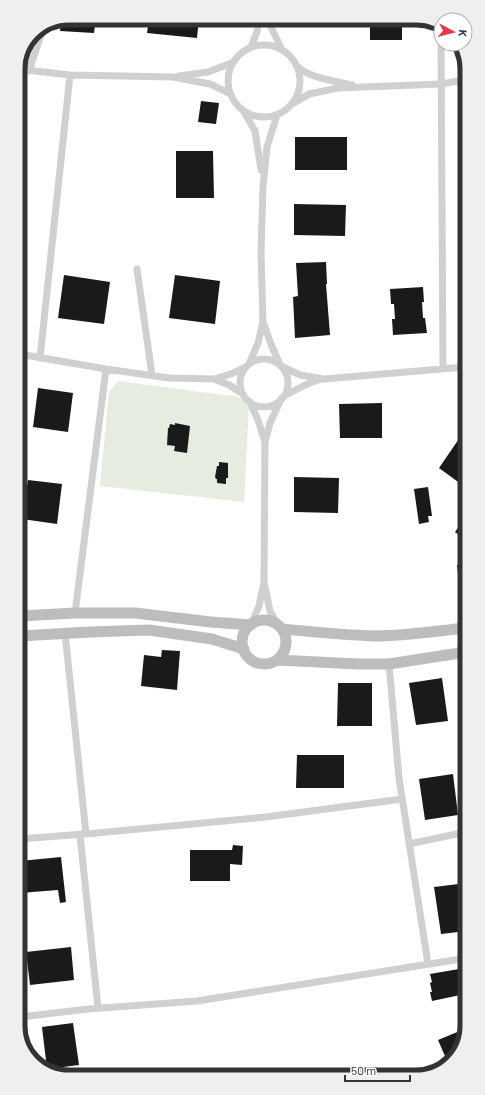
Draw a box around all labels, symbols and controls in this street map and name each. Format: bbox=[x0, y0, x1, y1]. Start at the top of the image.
north arrow bbox=[433, 12, 473, 52]
text: K bbox=[457, 29, 470, 38]
scale bar bbox=[345, 1057, 410, 1083]
text: 50 m bbox=[351, 1063, 376, 1077]

